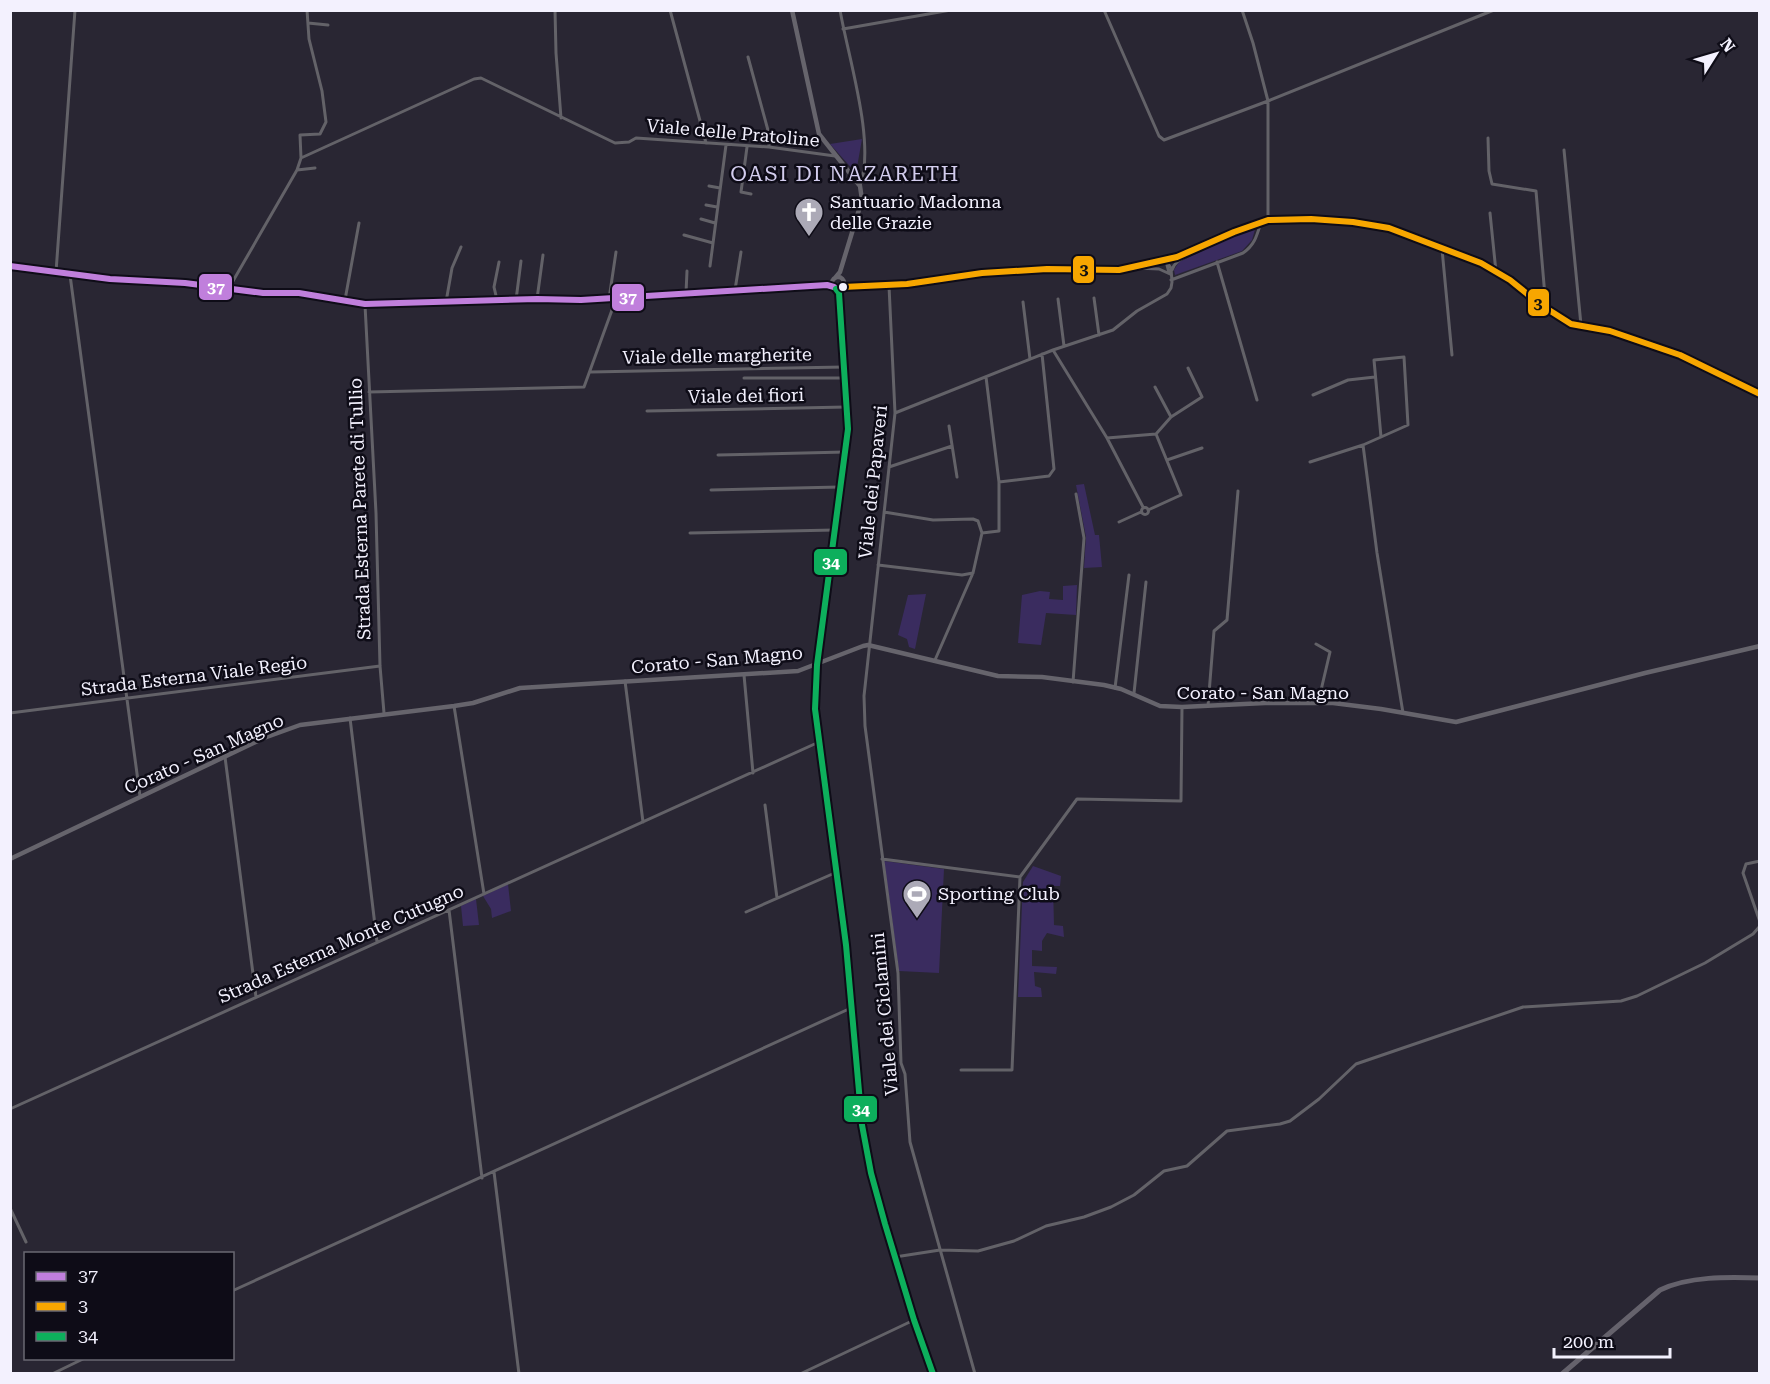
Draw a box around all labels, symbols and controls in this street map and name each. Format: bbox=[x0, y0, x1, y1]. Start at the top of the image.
north arrow bbox=[1686, 24, 1746, 84]
text: N bbox=[1716, 35, 1739, 56]
street label: Viale delle Pratoline bbox=[646, 114, 821, 151]
district label: OASI DI NAZARETH bbox=[730, 162, 960, 186]
place label: Santuario Madonna delle Grazie bbox=[830, 191, 1001, 233]
church icon: Santuario Madonna delle Grazie bbox=[793, 196, 825, 238]
line badge: 3 bbox=[1072, 255, 1095, 284]
text: 3 bbox=[1080, 260, 1089, 279]
line badge: 37 bbox=[198, 273, 233, 301]
text: 37 bbox=[207, 278, 225, 297]
unlabelled marker bbox=[837, 281, 849, 293]
line badge: 37 bbox=[611, 283, 645, 312]
text: 37 bbox=[619, 288, 637, 307]
line badge: 3 bbox=[1527, 288, 1550, 317]
text: 3 bbox=[1534, 294, 1543, 313]
street label: Viale delle margherite bbox=[622, 343, 812, 368]
street label: Strada Esterna Parete di Tullio bbox=[344, 378, 375, 640]
street label: Viale dei fiori bbox=[688, 384, 804, 407]
street label: Viale dei Papaveri bbox=[854, 404, 891, 560]
line badge: 34 bbox=[813, 548, 848, 576]
text: 34 bbox=[822, 553, 840, 572]
street label: Corato - San Magno bbox=[630, 642, 804, 677]
street label: Strada Esterna Viale Regio bbox=[80, 651, 308, 700]
street label: Corato - San Magno bbox=[1177, 682, 1349, 703]
street label: Corato - San Magno bbox=[121, 709, 287, 798]
sports icon: Sporting Club bbox=[901, 878, 933, 920]
street label: Strada Esterna Monte Cutugno bbox=[215, 880, 467, 1007]
place label: Sporting Club bbox=[938, 883, 1060, 904]
street label: Viale dei Ciclamini bbox=[867, 931, 902, 1096]
line badge: 34 bbox=[843, 1095, 878, 1123]
text: 34 bbox=[852, 1100, 870, 1119]
legend bbox=[24, 1252, 234, 1360]
text: 37 bbox=[78, 1265, 98, 1286]
text: 3 bbox=[78, 1295, 88, 1316]
scale bar bbox=[1554, 1321, 1670, 1359]
text: 34 bbox=[78, 1325, 98, 1346]
text: 200 m bbox=[1563, 1331, 1614, 1352]

